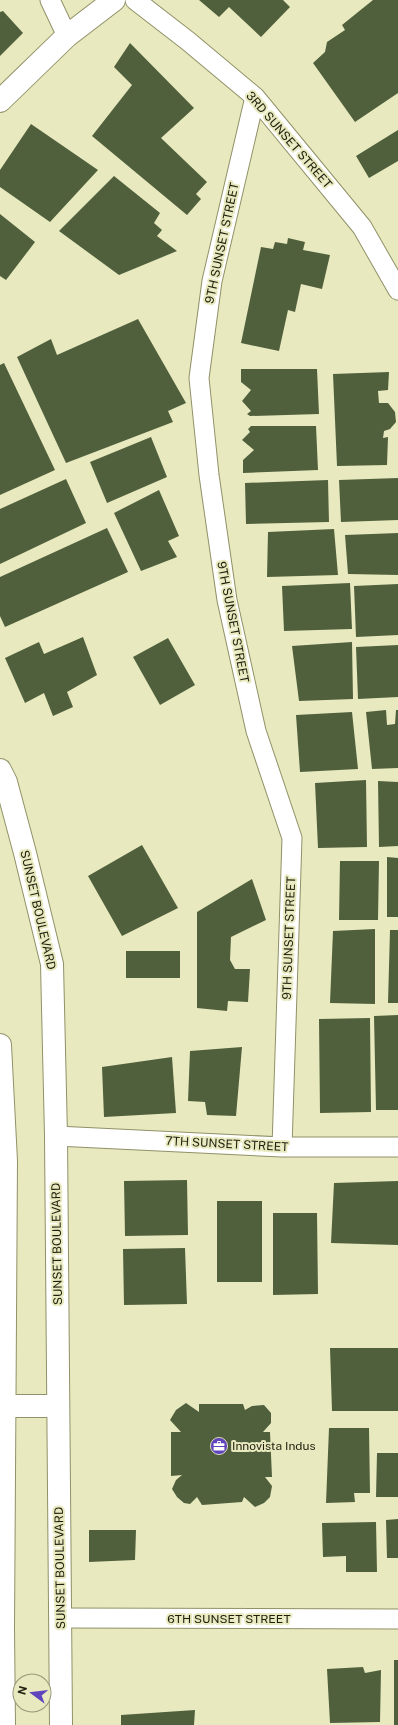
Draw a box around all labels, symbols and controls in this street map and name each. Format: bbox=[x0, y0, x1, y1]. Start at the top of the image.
street label: 3RD SUNSET STREET bbox=[243, 89, 335, 191]
street label: 9TH SUNSET STREET bbox=[202, 181, 242, 305]
street label: 9TH SUNSET STREET bbox=[214, 560, 252, 684]
street label: SUNSET BOULEVARD bbox=[17, 849, 59, 971]
street label: 9TH SUNSET STREET bbox=[280, 876, 298, 1000]
street label: 7TH SUNSET STREET bbox=[165, 1134, 289, 1154]
street label: SUNSET BOULEVARD bbox=[49, 1183, 65, 1305]
office icon: Innovista Indus bbox=[209, 1436, 229, 1456]
place label: Innovista Indus bbox=[232, 1439, 316, 1453]
street label: SUNSET BOULEVARD bbox=[52, 1507, 68, 1629]
street label: 6TH SUNSET STREET bbox=[167, 1612, 291, 1626]
north arrow bbox=[12, 1673, 52, 1713]
text: N bbox=[15, 1685, 29, 1696]

